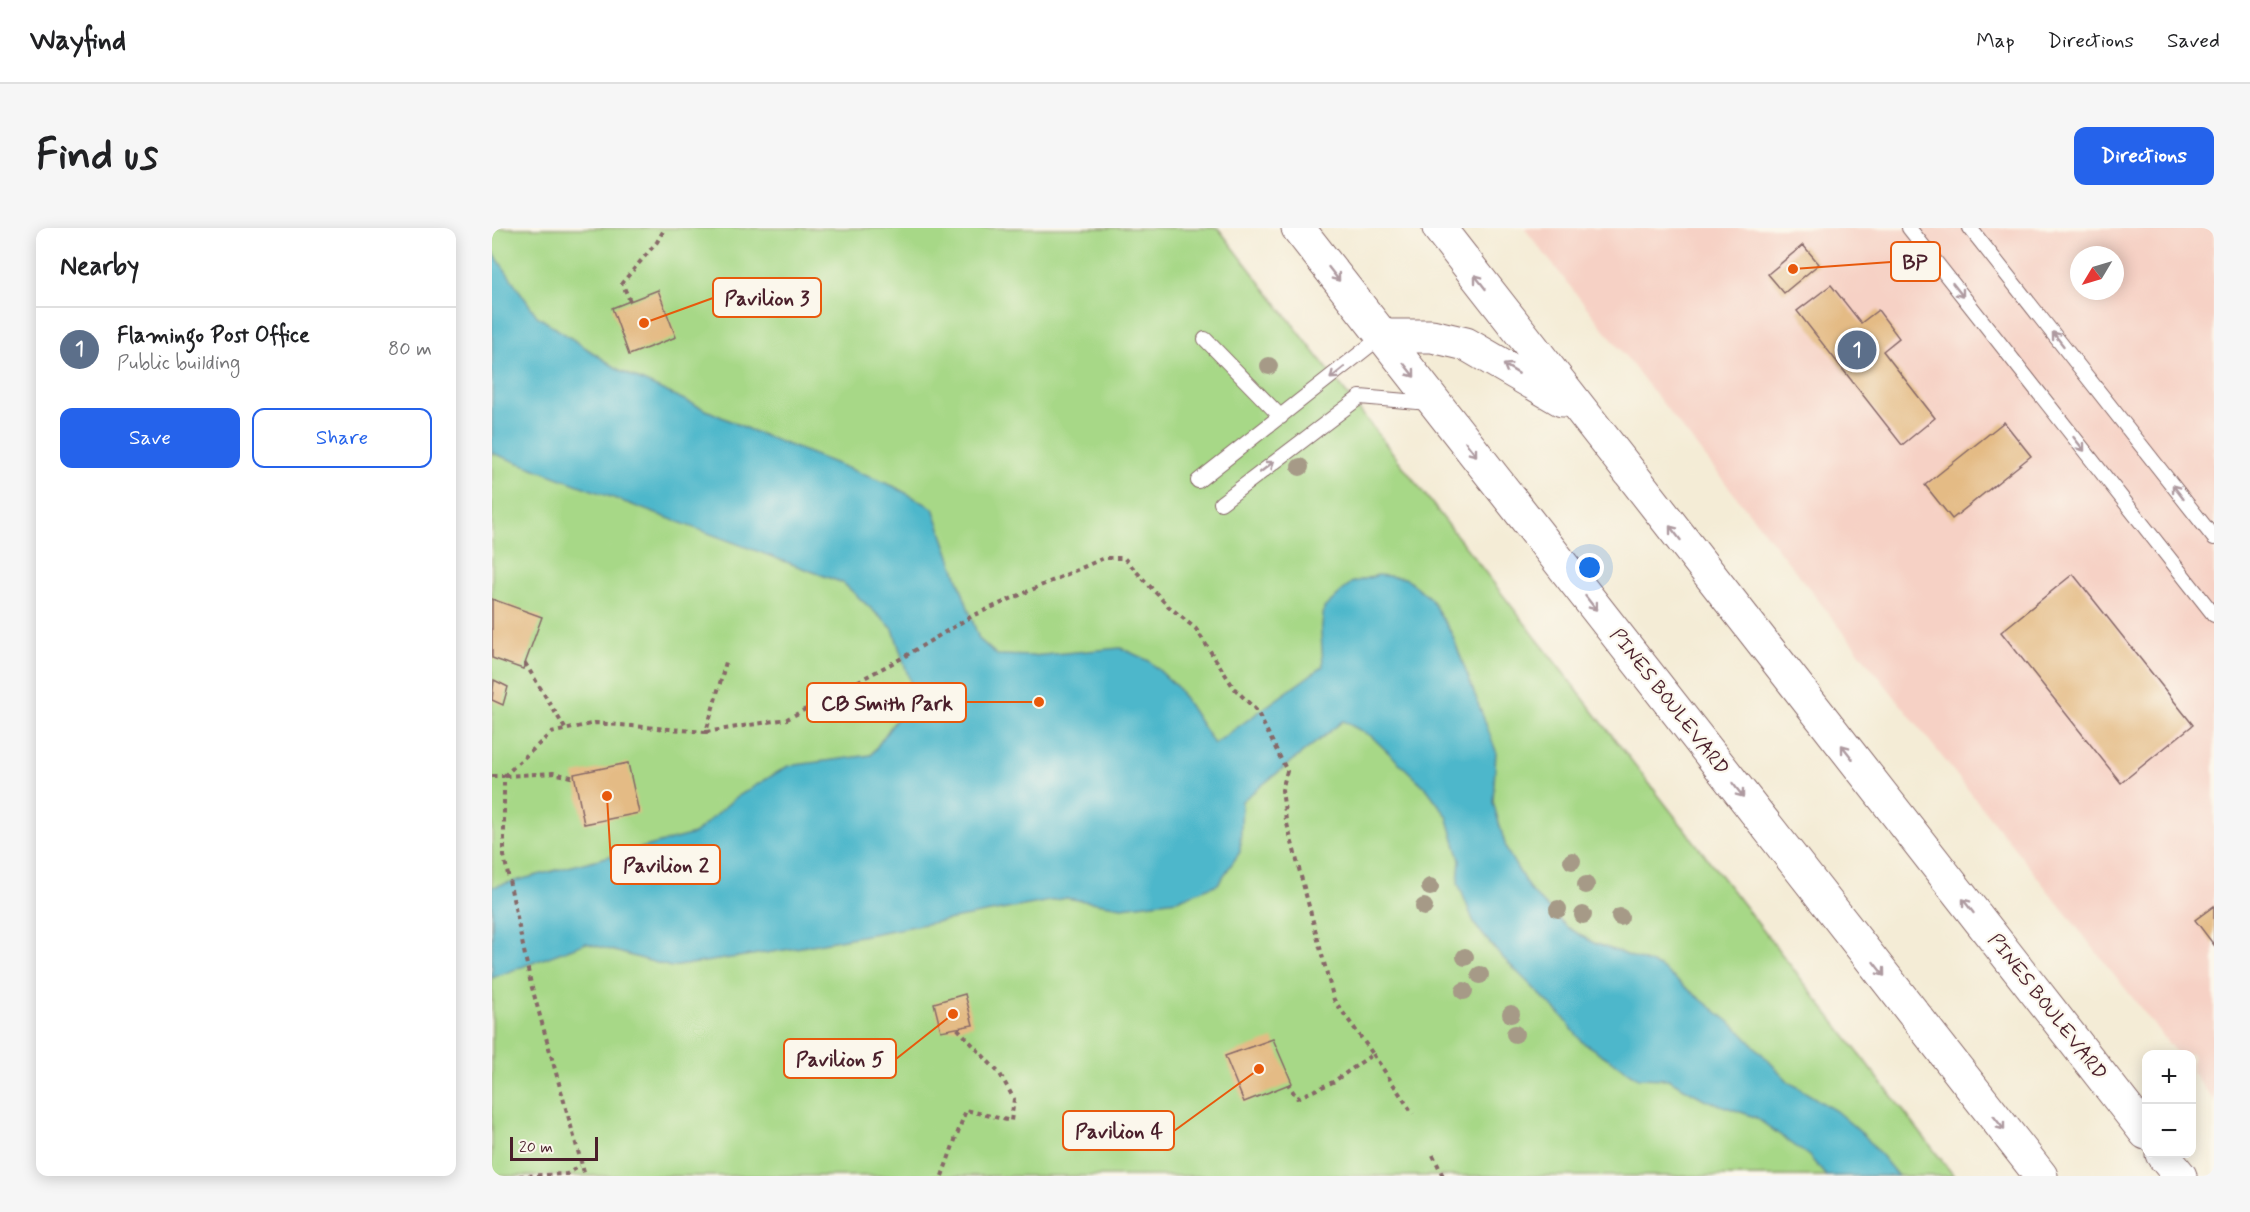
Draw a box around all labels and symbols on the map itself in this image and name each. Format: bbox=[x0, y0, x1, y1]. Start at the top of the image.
callout: BP bbox=[1891, 242, 1940, 281]
north arrow bbox=[2070, 246, 2124, 300]
text: BP bbox=[1902, 249, 1929, 277]
one-way arrow bbox=[1328, 266, 1341, 282]
one-way arrow bbox=[1474, 274, 1487, 290]
callout: Pavilion 3 bbox=[713, 278, 821, 317]
one-way arrow bbox=[1951, 282, 1964, 298]
text: Pavilion 3 bbox=[724, 285, 810, 313]
pin: 1 bbox=[1838, 328, 1876, 372]
one-way arrow bbox=[2051, 331, 2064, 347]
one-way arrow bbox=[1402, 361, 1415, 377]
one-way arrow bbox=[1503, 363, 1520, 375]
one-way arrow bbox=[1329, 366, 1345, 379]
one-way arrow bbox=[2072, 435, 2085, 451]
one-way arrow bbox=[1465, 441, 1478, 457]
one-way arrow bbox=[1259, 460, 1275, 473]
one-way arrow bbox=[2171, 485, 2184, 501]
one-way arrow bbox=[1669, 525, 1682, 541]
your location bbox=[1575, 553, 1604, 582]
one-way arrow bbox=[1585, 595, 1598, 611]
street label: PINES BOULEVARD bbox=[1603, 623, 1735, 781]
callout: CB Smith Park bbox=[807, 683, 966, 722]
text: CB Smith Park bbox=[821, 690, 953, 718]
one-way arrow bbox=[1841, 744, 1854, 760]
one-way arrow bbox=[1731, 781, 1744, 797]
callout: Pavilion 2 bbox=[611, 845, 720, 884]
text: Pavilion 2 bbox=[623, 852, 710, 880]
one-way arrow bbox=[1961, 898, 1974, 914]
street label: PINES BOULEVARD bbox=[1981, 928, 2113, 1086]
one-way arrow bbox=[1872, 961, 1885, 977]
callout: Pavilion 5 bbox=[784, 1039, 896, 1078]
text: Pavilion 5 bbox=[796, 1046, 885, 1074]
callout: Pavilion 4 bbox=[1063, 1111, 1174, 1150]
one-way arrow bbox=[1992, 1115, 2005, 1131]
text: Pavilion 4 bbox=[1075, 1118, 1164, 1146]
scale bar bbox=[510, 1134, 598, 1162]

